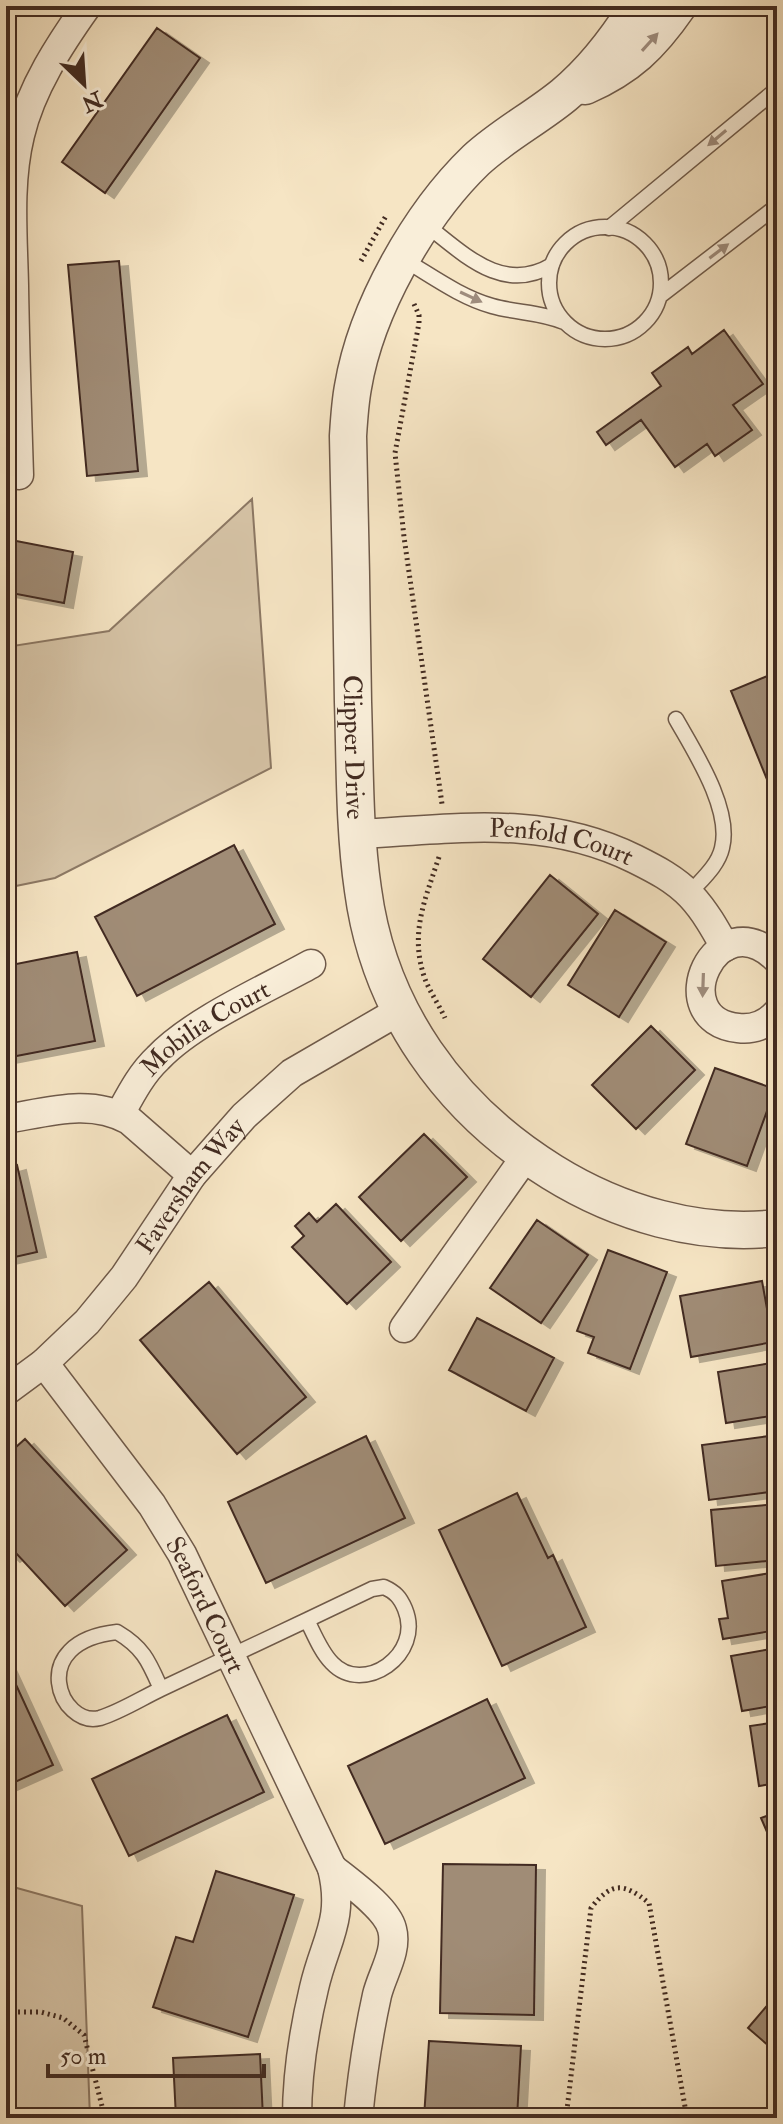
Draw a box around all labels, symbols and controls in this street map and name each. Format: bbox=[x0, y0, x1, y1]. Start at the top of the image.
one-way arrow bbox=[641, 32, 658, 52]
north arrow bbox=[44, 44, 124, 124]
text: N bbox=[77, 84, 108, 118]
one-way arrow bbox=[707, 129, 727, 146]
one-way arrow bbox=[709, 244, 729, 260]
one-way arrow bbox=[459, 290, 482, 304]
street label: Clipper Drive bbox=[335, 675, 371, 820]
street label: Penfold Court bbox=[489, 813, 638, 873]
one-way arrow bbox=[696, 972, 709, 998]
street label: Mobilia Court bbox=[134, 974, 275, 1083]
street label: Faversham Way bbox=[129, 1111, 253, 1260]
street label: Seaford Court bbox=[158, 1531, 252, 1679]
scale bar bbox=[48, 2028, 264, 2078]
text: 50 m bbox=[60, 2041, 107, 2072]

